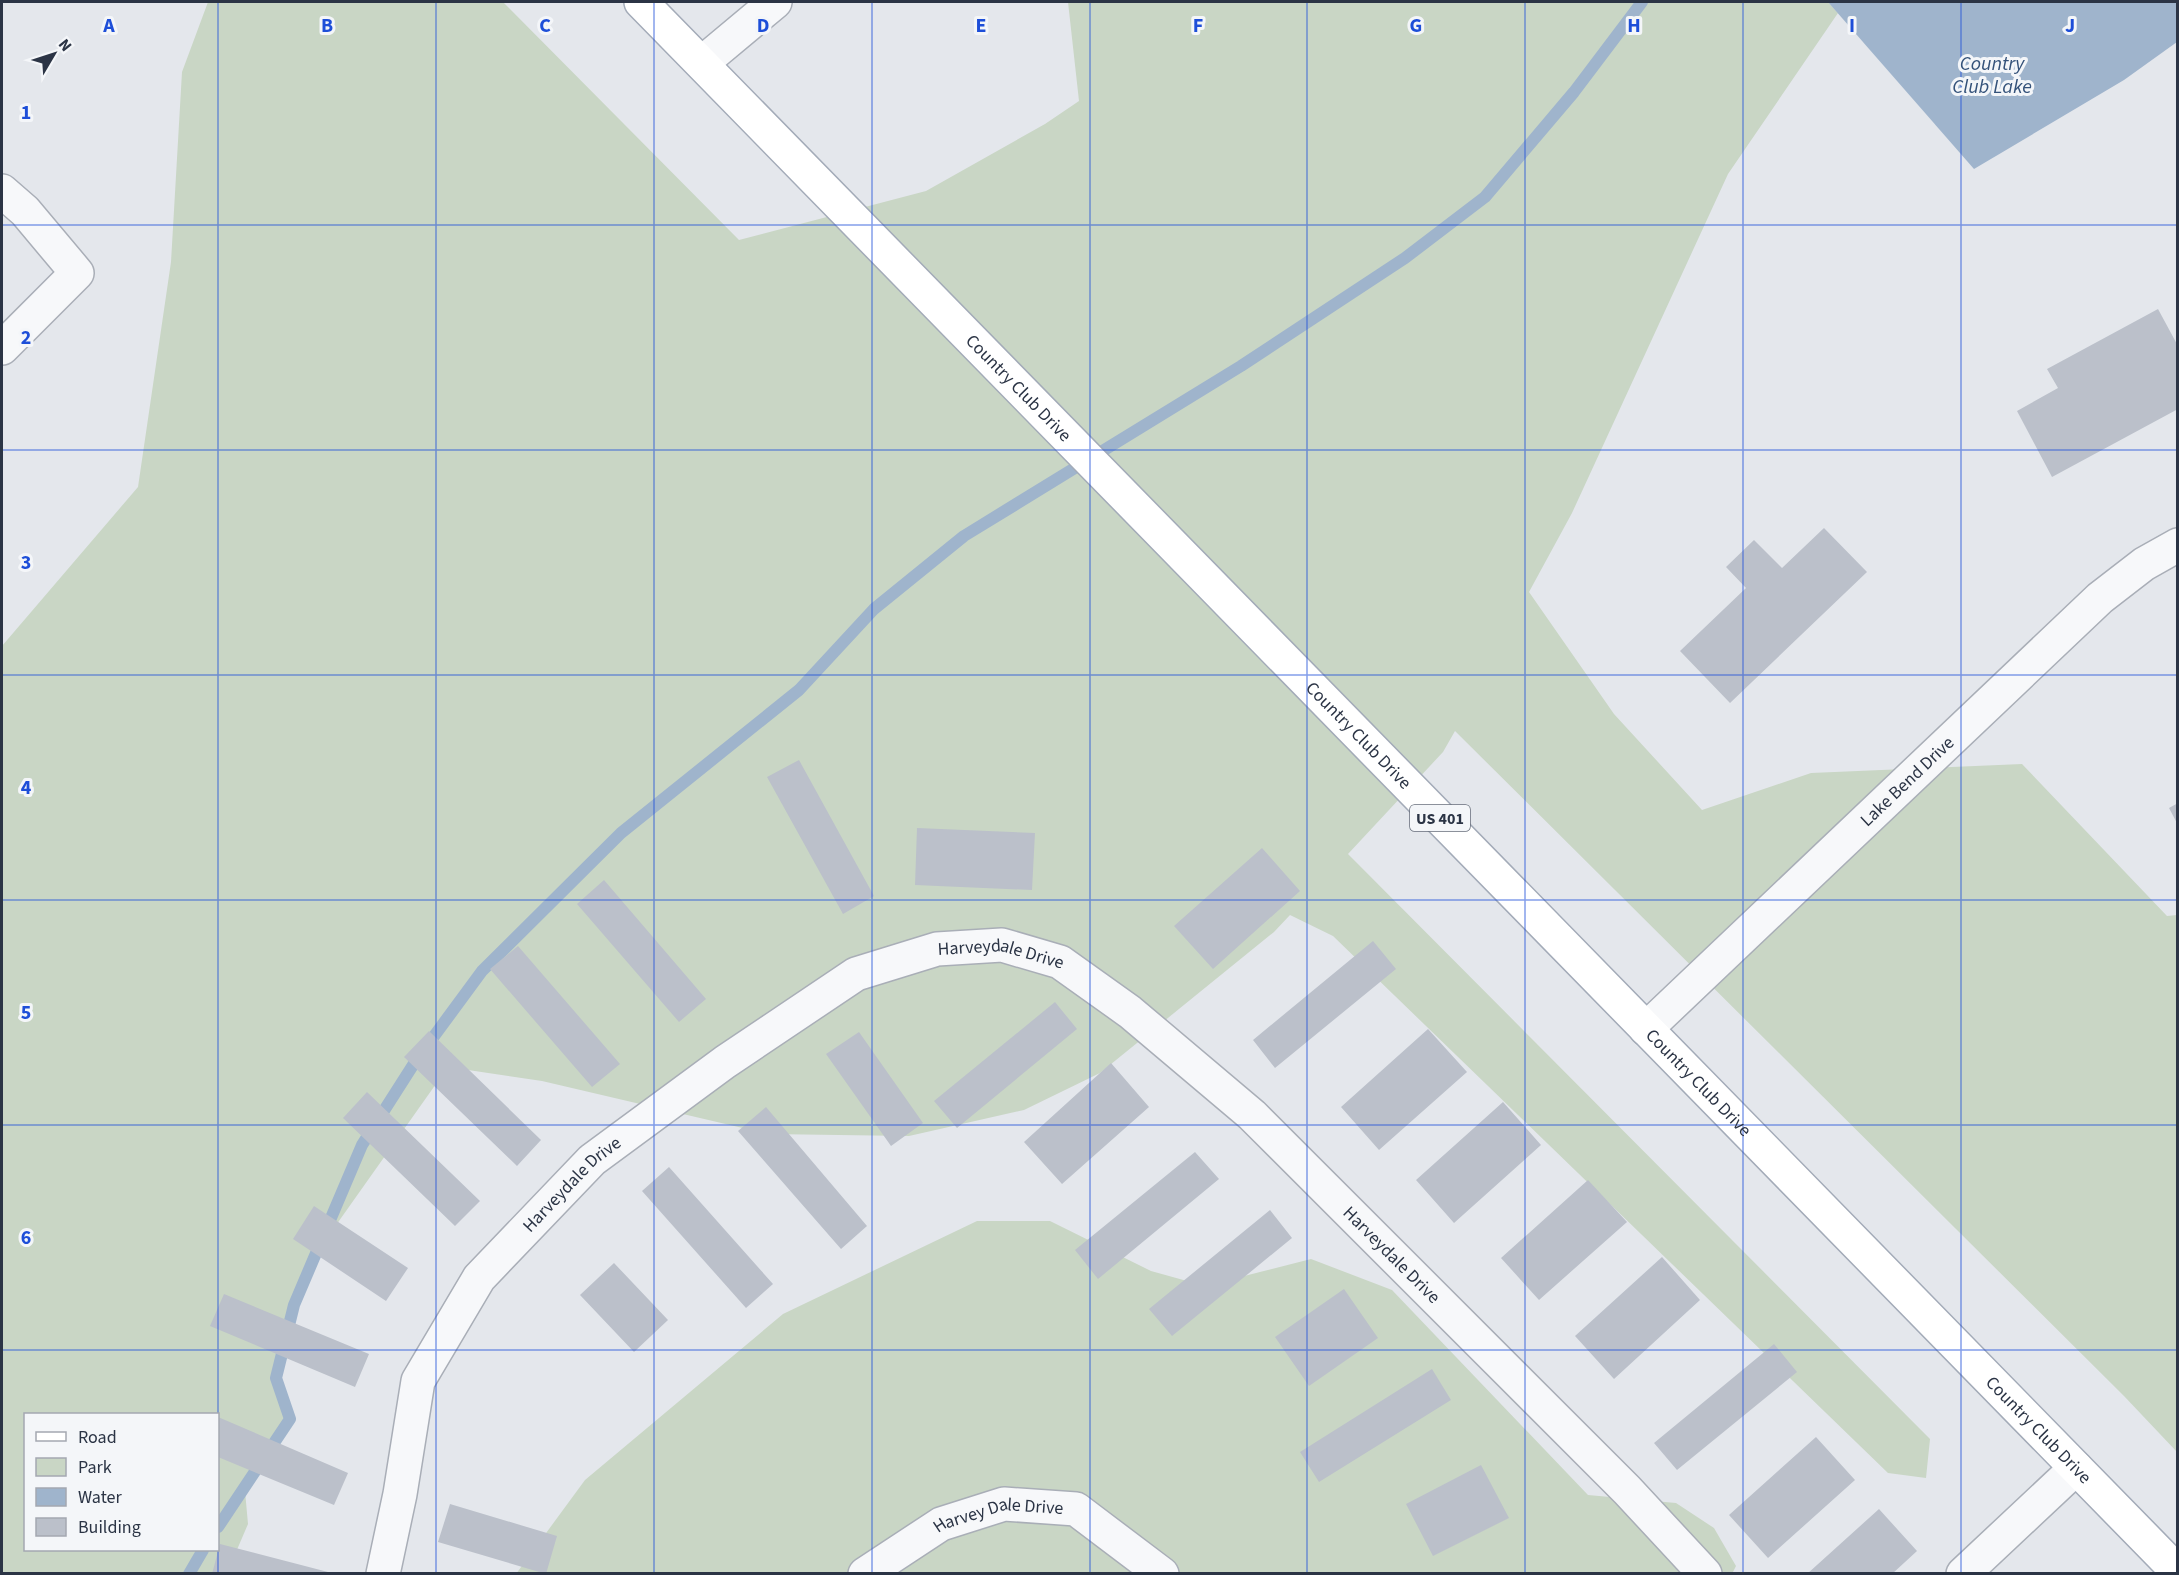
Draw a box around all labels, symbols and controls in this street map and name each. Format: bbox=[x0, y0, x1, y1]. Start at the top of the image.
text: A bbox=[102, 12, 115, 40]
text: B bbox=[321, 12, 333, 40]
text: C bbox=[539, 12, 551, 40]
text: D bbox=[757, 12, 769, 40]
text: E bbox=[976, 12, 986, 40]
text: F bbox=[1193, 12, 1203, 40]
text: G bbox=[1410, 12, 1422, 40]
text: H bbox=[1627, 12, 1641, 40]
text: I bbox=[1849, 12, 1855, 40]
text: J bbox=[2065, 12, 2075, 40]
north arrow bbox=[24, 24, 84, 84]
text: N bbox=[53, 34, 77, 56]
water label: Country Club Lake bbox=[1952, 50, 2032, 101]
text: 1 bbox=[21, 99, 31, 127]
text: 2 bbox=[21, 324, 31, 352]
street label: Country Club Drive bbox=[960, 329, 1077, 448]
text: 3 bbox=[21, 549, 31, 577]
street label: Country Club Drive bbox=[1300, 676, 1417, 795]
street label: Lake Bend Drive bbox=[1855, 731, 1960, 832]
text: 4 bbox=[21, 774, 32, 802]
road number: US 401 bbox=[1410, 805, 1470, 831]
street label: Harveydale Drive bbox=[937, 933, 1067, 976]
text: 5 bbox=[21, 999, 31, 1027]
street label: Country Club Drive bbox=[1640, 1023, 1757, 1142]
street label: Harveydale Drive bbox=[517, 1131, 626, 1238]
street label: Harveydale Drive bbox=[1337, 1201, 1446, 1309]
text: 6 bbox=[21, 1224, 31, 1252]
street label: Country Club Drive bbox=[1980, 1371, 2097, 1490]
legend bbox=[24, 1413, 219, 1551]
text: Road bbox=[78, 1425, 117, 1450]
text: Park bbox=[78, 1455, 112, 1480]
text: Water bbox=[78, 1485, 122, 1510]
street label: Harvey Dale Drive bbox=[928, 1492, 1064, 1539]
text: Building bbox=[78, 1515, 141, 1540]

